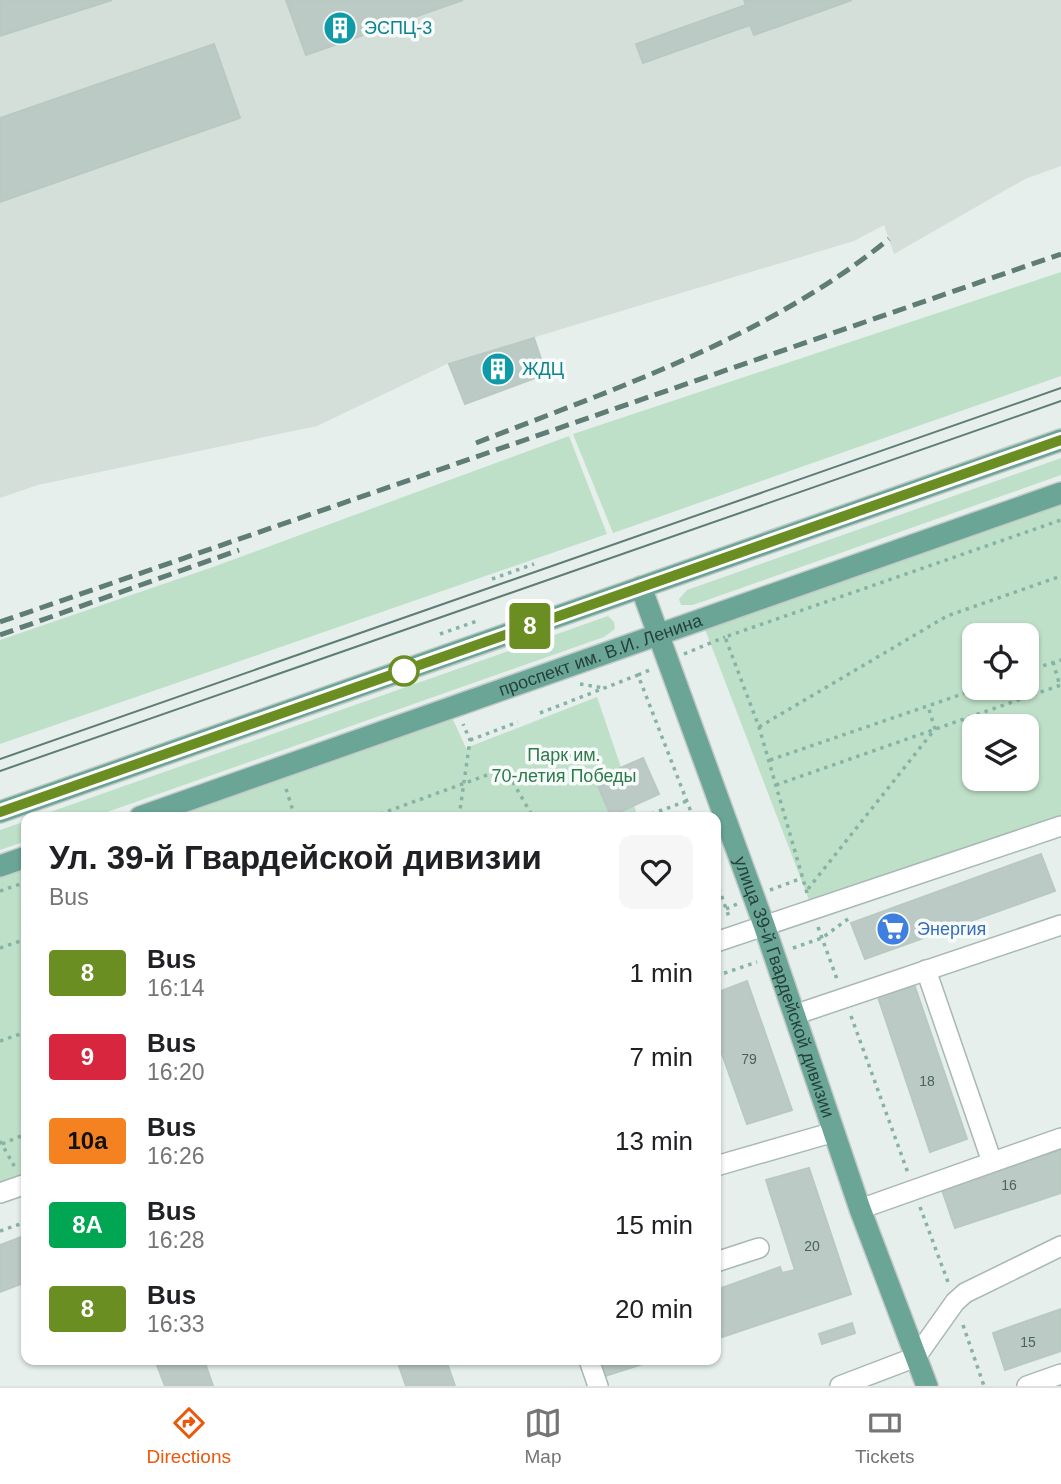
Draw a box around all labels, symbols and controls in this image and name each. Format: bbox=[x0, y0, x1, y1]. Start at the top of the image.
building icon: ЭСПЦ-3 bbox=[321, 9, 359, 47]
place label: ЭСПЦ-3 bbox=[364, 18, 432, 38]
building icon: ЖДЦ bbox=[479, 350, 517, 388]
place label: ЖДЦ bbox=[522, 359, 564, 379]
line badge: 8 bbox=[507, 603, 553, 649]
street label: проспект им. В.И. Ленина bbox=[496, 610, 706, 700]
text: 8 bbox=[523, 612, 537, 639]
map controls bbox=[962, 623, 1039, 791]
button: locate bbox=[962, 623, 1039, 700]
unlabelled marker bbox=[389, 656, 419, 686]
button: layers bbox=[962, 714, 1039, 791]
park label: Парк им. 70-летия Победы bbox=[491, 745, 637, 786]
button: heart bbox=[619, 835, 693, 909]
text: Ул. 39-й Гвардейской дивизии bbox=[49, 839, 542, 876]
street label: улица 39-й Гвардейской дивизии bbox=[730, 854, 838, 1120]
text: Bus bbox=[49, 884, 89, 910]
supermarket icon: Энергия bbox=[874, 910, 912, 948]
place label: Энергия bbox=[917, 919, 986, 939]
text: Bus bbox=[147, 944, 196, 974]
text: 1 min bbox=[629, 958, 693, 988]
text: 8 bbox=[81, 959, 94, 986]
text: 16:14 bbox=[147, 975, 205, 1001]
text: Bus bbox=[147, 1028, 196, 1058]
text: 7 min bbox=[629, 1042, 693, 1072]
text: 9 bbox=[81, 1043, 94, 1070]
house number: 79 bbox=[741, 1051, 757, 1067]
text: 16:20 bbox=[147, 1059, 205, 1085]
house number: 18 bbox=[919, 1073, 935, 1089]
text: Bus bbox=[147, 1112, 196, 1142]
text: 13 min bbox=[615, 1126, 693, 1156]
text: 10а bbox=[67, 1127, 108, 1154]
text: 16:26 bbox=[147, 1143, 205, 1169]
house number: 16 bbox=[1001, 1177, 1017, 1193]
text: Bus bbox=[147, 1196, 196, 1226]
text: 15 min bbox=[615, 1210, 693, 1240]
text: 8А bbox=[72, 1211, 103, 1238]
text: 16:28 bbox=[147, 1227, 205, 1253]
house number: 20 bbox=[804, 1238, 820, 1254]
text: Bus bbox=[147, 1280, 196, 1310]
text: 20 min bbox=[615, 1294, 693, 1324]
text: 8 bbox=[81, 1295, 94, 1322]
text: 16:33 bbox=[147, 1311, 205, 1337]
house number: 15 bbox=[1020, 1334, 1036, 1350]
tab: Directions bbox=[147, 1404, 231, 1468]
tab: Map bbox=[524, 1404, 562, 1468]
tab: Tickets bbox=[855, 1404, 914, 1468]

